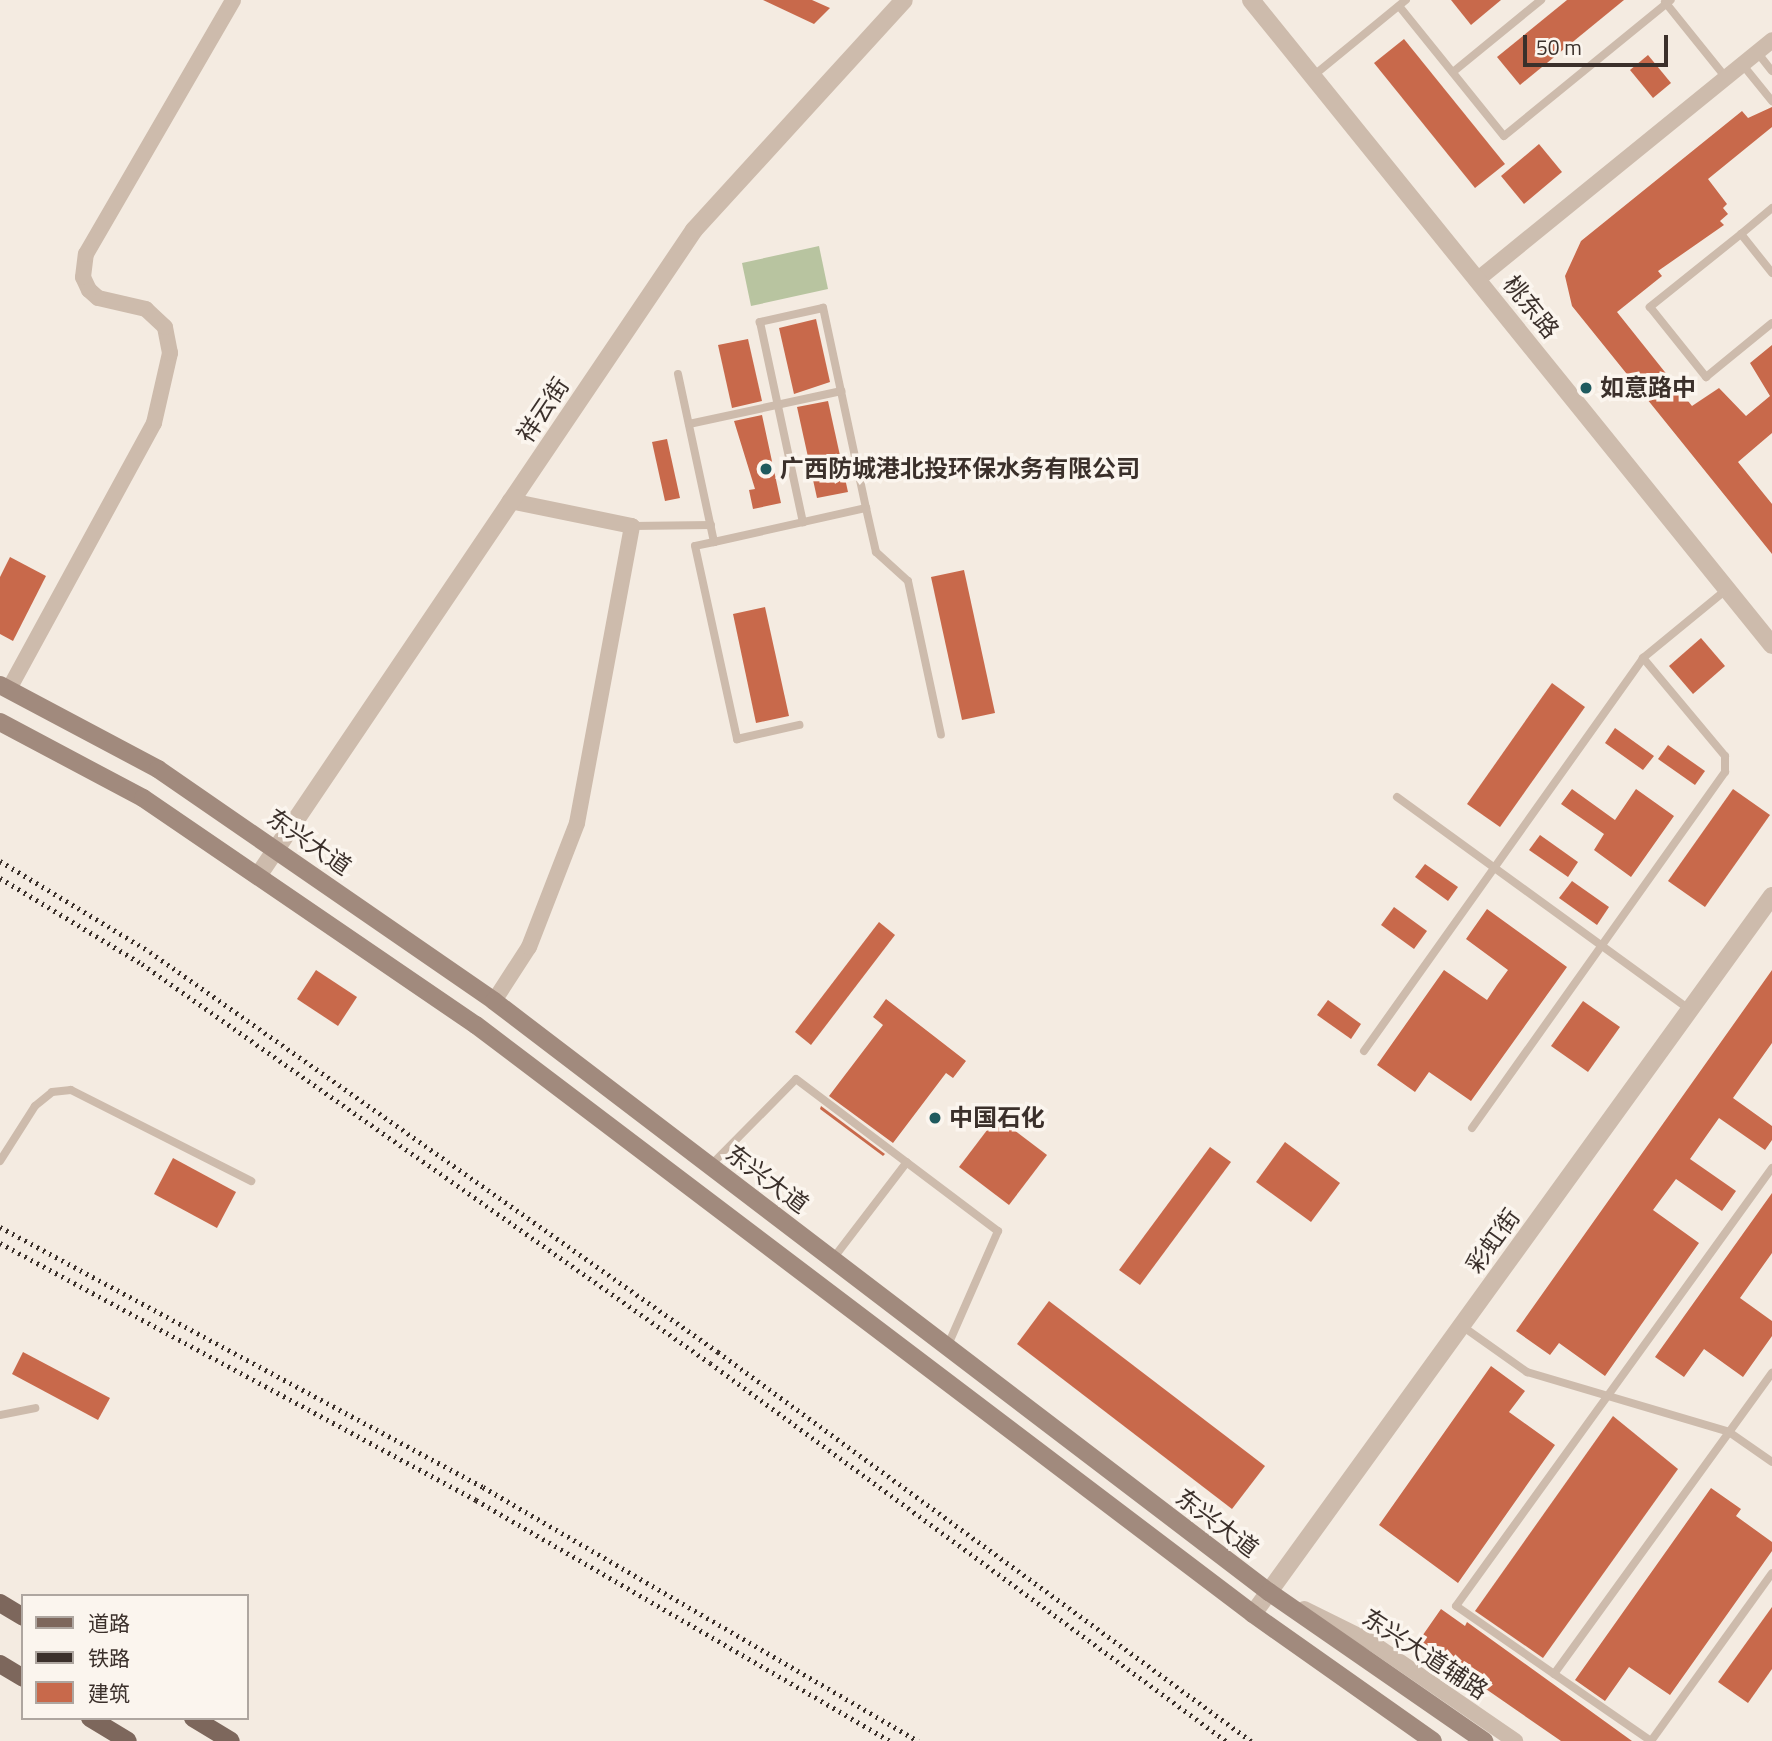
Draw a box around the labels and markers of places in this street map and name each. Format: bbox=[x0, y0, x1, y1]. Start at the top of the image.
place label: 如意路中 bbox=[1600, 374, 1696, 402]
marker: 如意路中 bbox=[1578, 380, 1594, 396]
place label: 广西防城港北投环保水务有限公司 bbox=[780, 455, 1140, 483]
marker: 广西防城港北投环保水务有限公司 bbox=[758, 461, 774, 477]
place label: 中国石化 bbox=[949, 1104, 1045, 1132]
marker: 中国石化 bbox=[927, 1110, 943, 1126]

